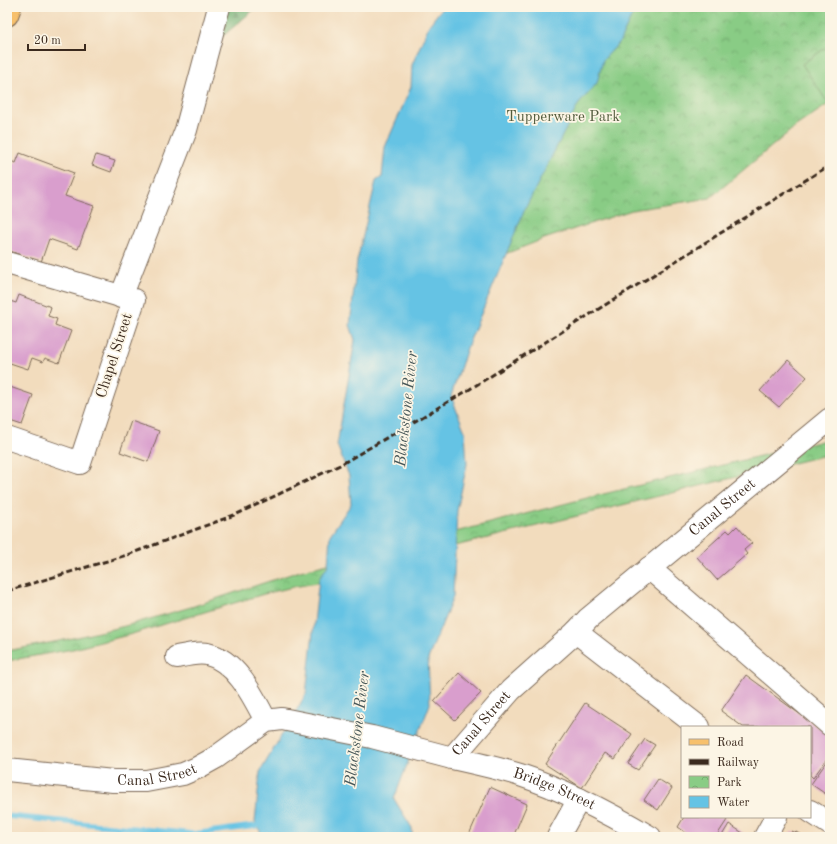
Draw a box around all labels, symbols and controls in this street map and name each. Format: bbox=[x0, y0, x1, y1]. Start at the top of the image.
scale bar bbox=[28, 26, 85, 52]
text: 20 m bbox=[34, 35, 61, 47]
park label: Tupperware Park bbox=[506, 110, 620, 125]
street label: Chapel Street bbox=[94, 312, 136, 400]
water label: Blackstone River bbox=[393, 349, 421, 469]
street label: Canal Street bbox=[686, 476, 759, 539]
water label: Blackstone River bbox=[343, 669, 373, 789]
street label: Canal Street bbox=[449, 688, 514, 759]
legend bbox=[681, 726, 811, 818]
text: Road bbox=[717, 737, 744, 749]
text: Railway bbox=[717, 757, 760, 769]
street label: Canal Street bbox=[117, 761, 199, 789]
street label: Bridge Street bbox=[511, 766, 598, 813]
text: Park bbox=[717, 777, 742, 789]
text: Water bbox=[717, 797, 750, 809]

